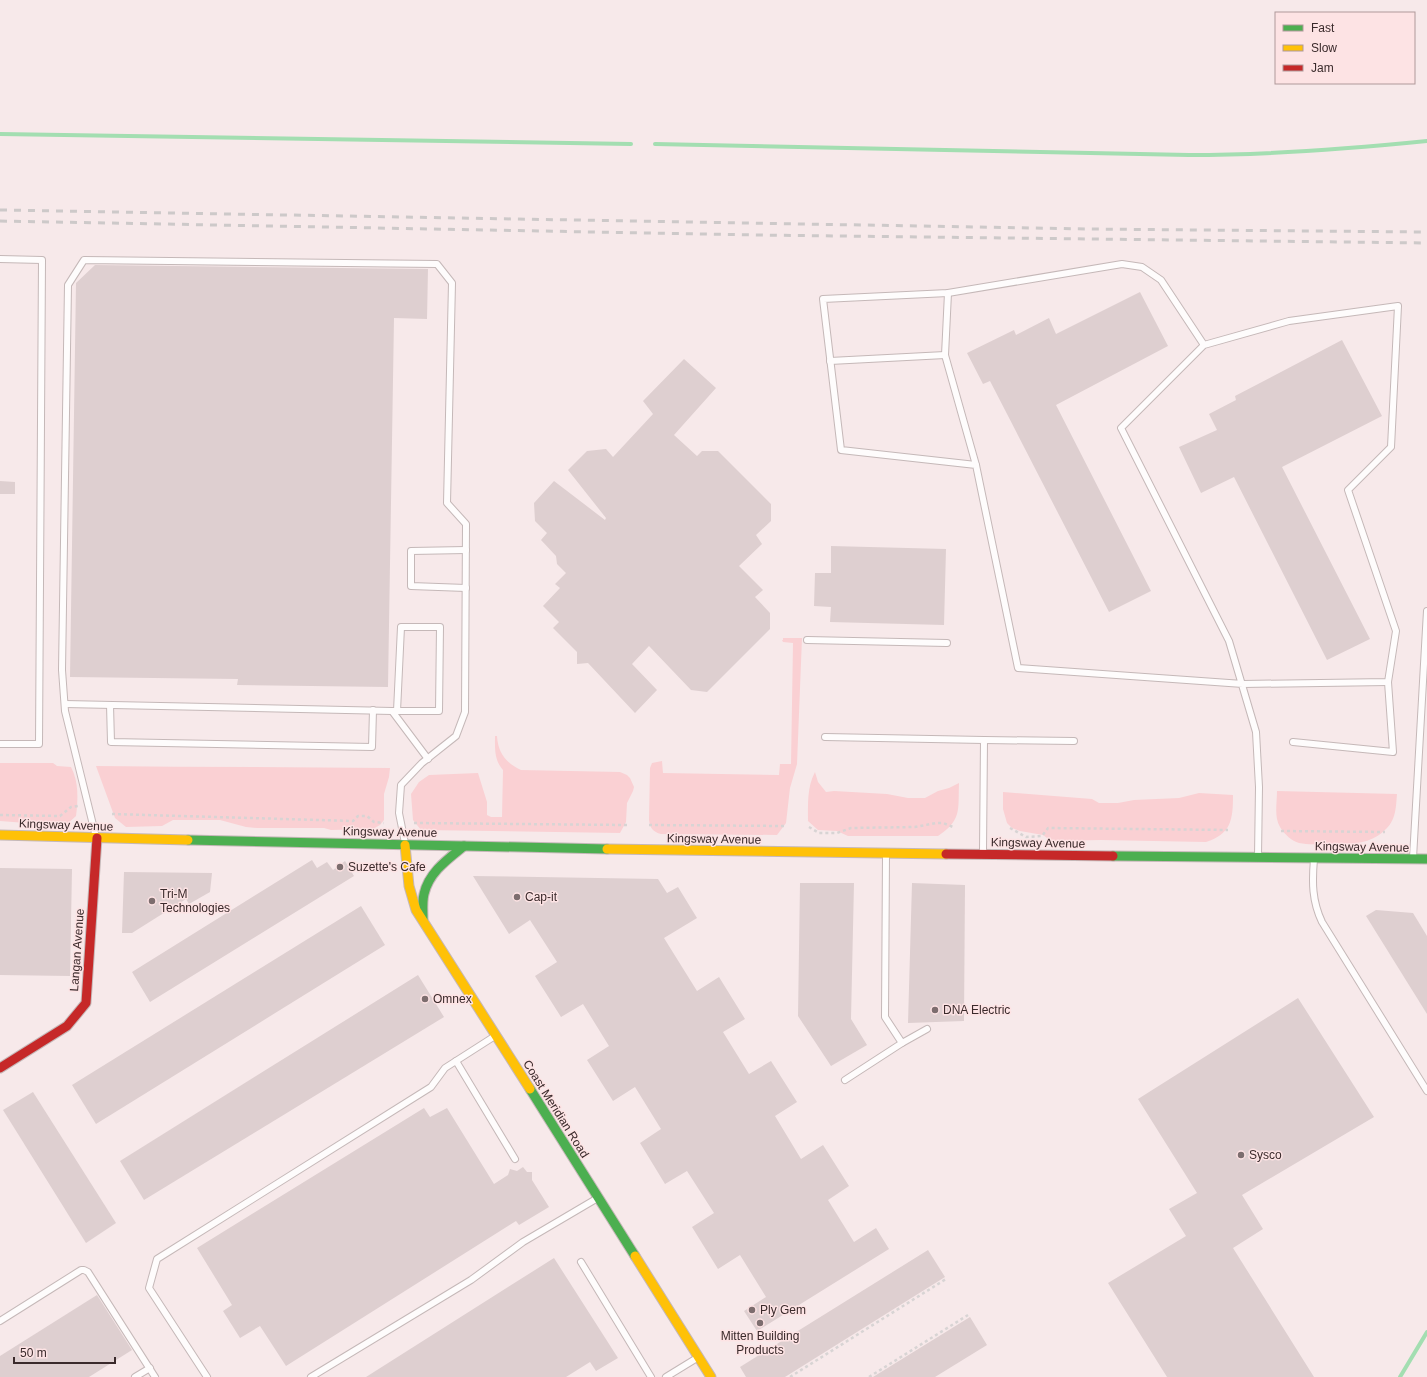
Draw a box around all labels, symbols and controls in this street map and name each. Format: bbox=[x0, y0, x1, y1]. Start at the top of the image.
legend bbox=[1275, 12, 1415, 84]
text: Fast bbox=[1311, 21, 1335, 35]
text: Slow bbox=[1311, 41, 1337, 55]
text: Jam bbox=[1311, 61, 1334, 75]
street label: Kingsway Avenue bbox=[19, 816, 114, 834]
street label: Kingsway Avenue bbox=[343, 824, 438, 840]
street label: Kingsway Avenue bbox=[667, 831, 762, 847]
street label: Kingsway Avenue bbox=[991, 835, 1086, 851]
street label: Kingsway Avenue bbox=[1315, 839, 1410, 855]
place label: Suzette's Cafe bbox=[348, 860, 426, 874]
marker: Suzette's Cafe bbox=[335, 862, 345, 872]
place label: Tri-M Technologies bbox=[160, 887, 230, 915]
place label: Cap-it bbox=[525, 890, 558, 904]
marker: Cap-it bbox=[512, 892, 522, 902]
marker: Tri-M Technologies bbox=[147, 896, 157, 906]
street label: Langan Avenue bbox=[67, 908, 87, 992]
place label: Omnex bbox=[433, 992, 472, 1006]
marker: Omnex bbox=[420, 994, 430, 1004]
place label: DNA Electric bbox=[943, 1003, 1010, 1017]
marker: DNA Electric bbox=[930, 1005, 940, 1015]
street label: Coast Meridian Road bbox=[520, 1057, 592, 1161]
place label: Sysco bbox=[1249, 1148, 1282, 1162]
marker: Sysco bbox=[1236, 1150, 1246, 1160]
place label: Ply Gem bbox=[760, 1303, 806, 1317]
marker: Ply Gem bbox=[747, 1305, 757, 1315]
marker: Mitten Building Products bbox=[755, 1318, 765, 1328]
place label: Mitten Building Products bbox=[721, 1329, 799, 1357]
scale bar bbox=[14, 1339, 115, 1365]
text: 50 m bbox=[20, 1346, 47, 1360]

